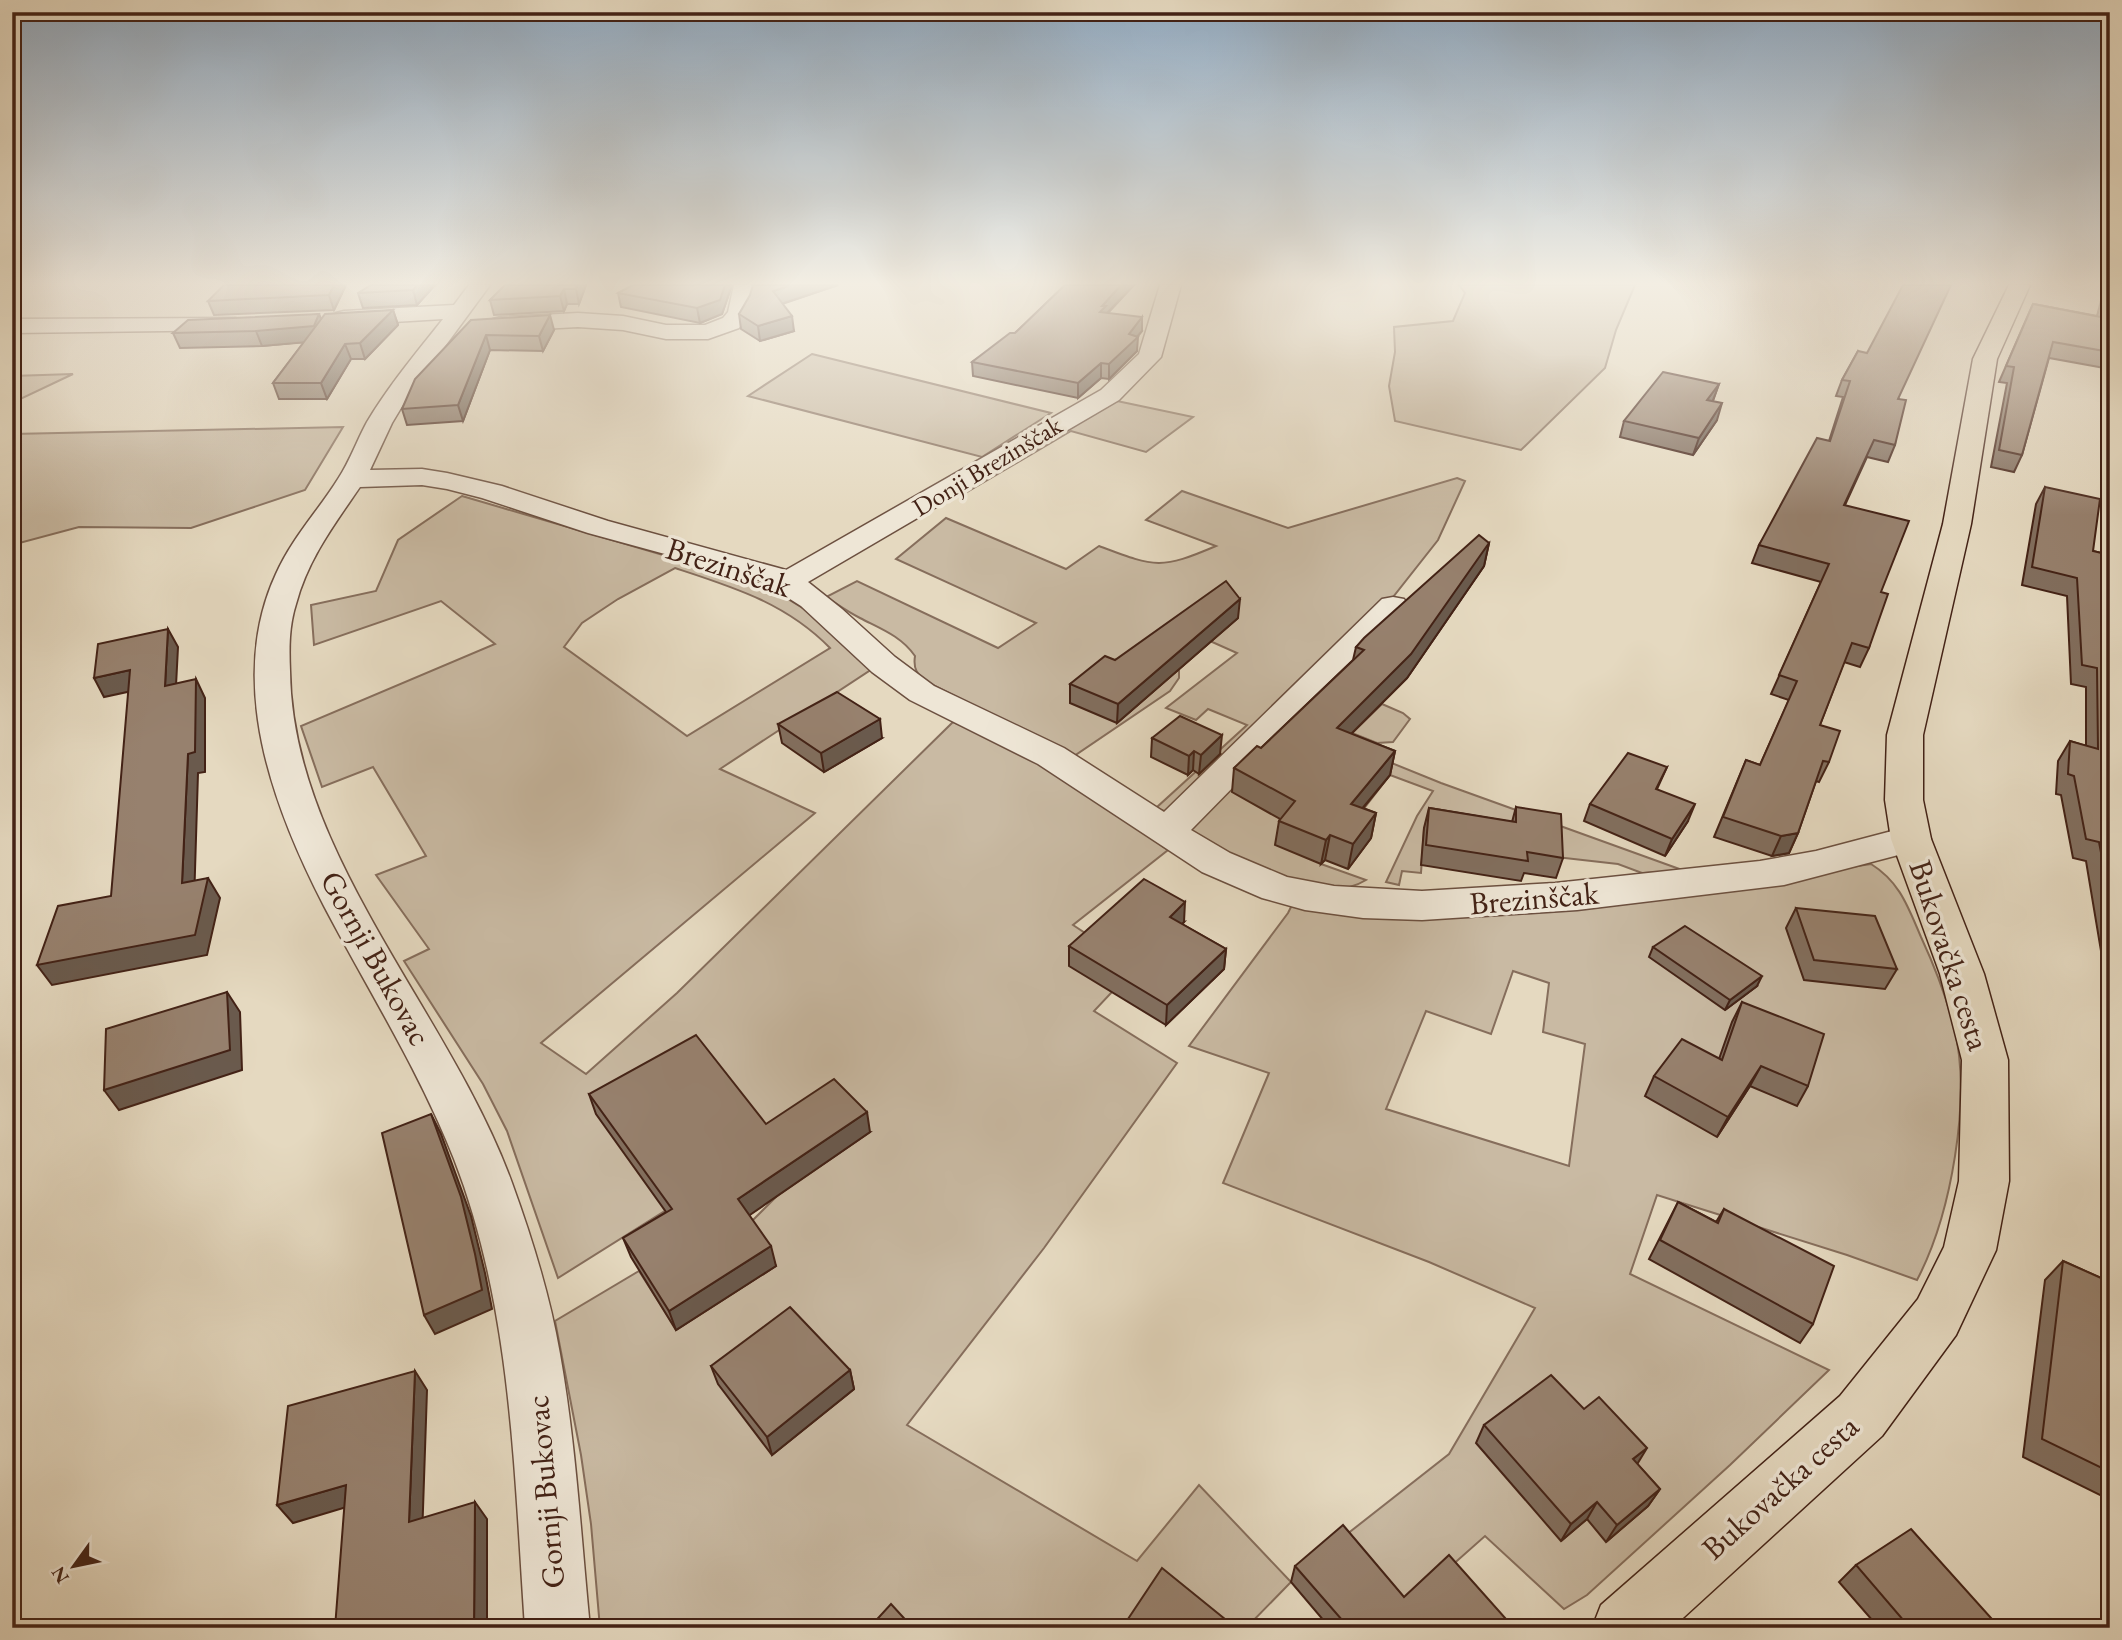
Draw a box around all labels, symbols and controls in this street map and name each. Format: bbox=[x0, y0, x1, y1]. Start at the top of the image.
street label: Donji Brezinščak bbox=[906, 408, 1069, 524]
street label: Brezinščak bbox=[661, 527, 798, 607]
street label: Bukovačka cesta bbox=[1900, 855, 2001, 1056]
street label: Gornji Bukovac bbox=[311, 863, 441, 1053]
street label: Brezinščak bbox=[1468, 871, 1601, 925]
street label: Gornji Bukovac bbox=[516, 1394, 574, 1590]
street label: Bukovačka cesta bbox=[1693, 1405, 1868, 1569]
north arrow bbox=[38, 1532, 108, 1602]
text: N bbox=[45, 1561, 75, 1588]

